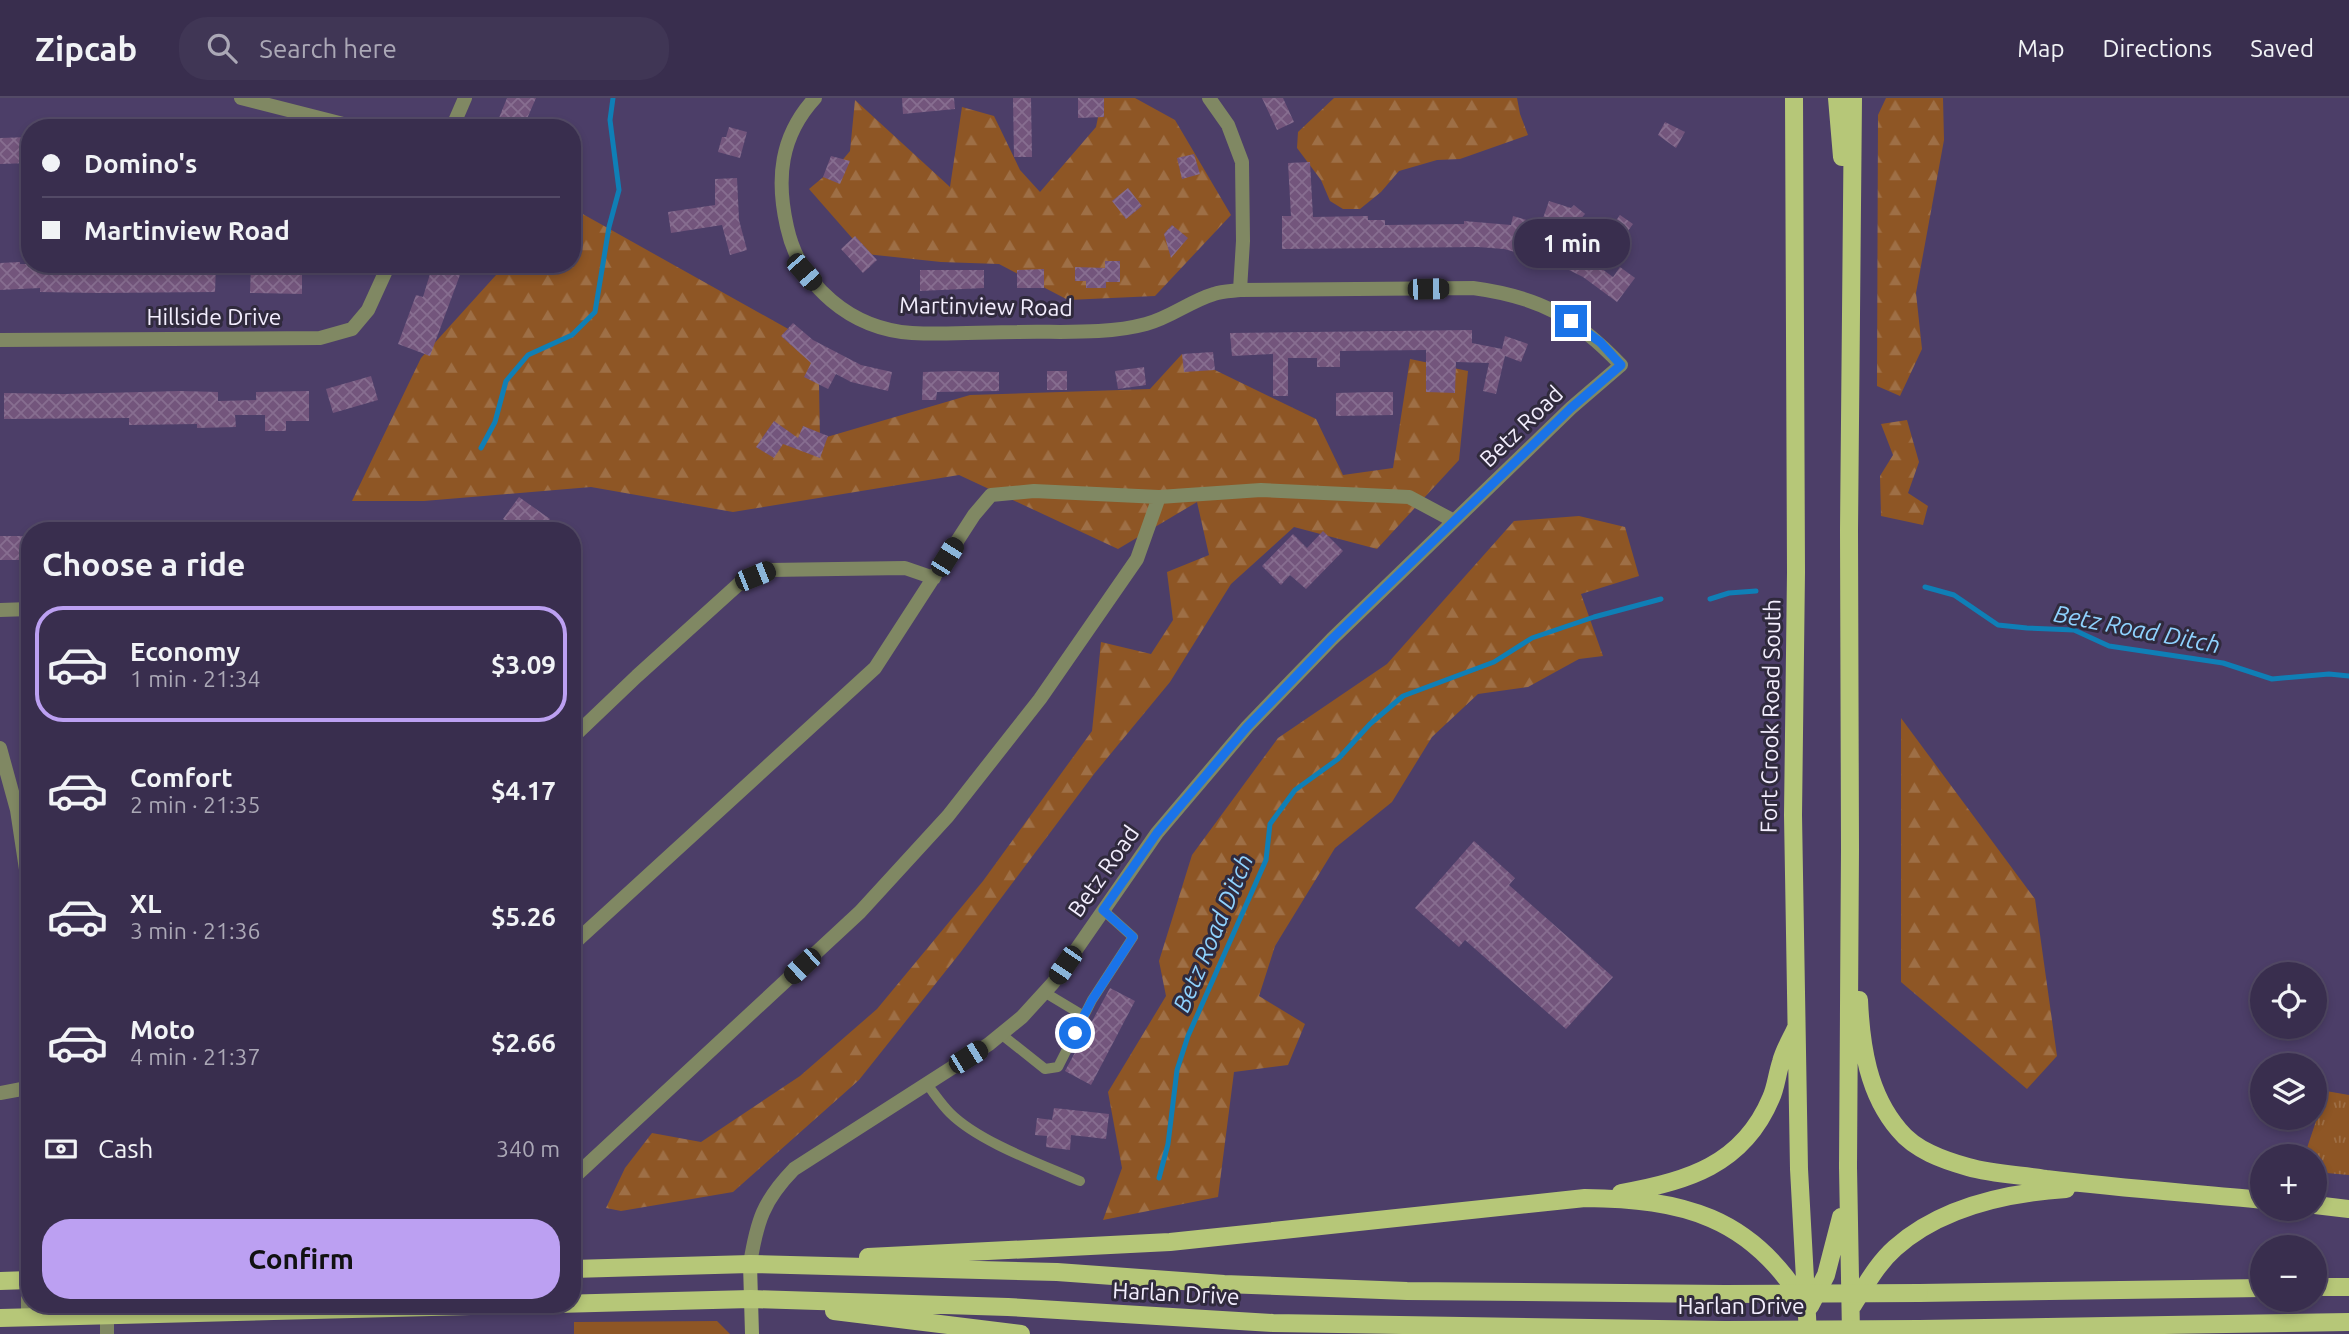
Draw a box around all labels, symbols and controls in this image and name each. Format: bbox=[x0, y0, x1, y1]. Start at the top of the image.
search box bbox=[179, 17, 669, 80]
icon: search bbox=[203, 29, 241, 67]
text: Zipcab bbox=[35, 30, 137, 67]
text: Search here bbox=[259, 34, 397, 63]
text: Map bbox=[2017, 35, 2064, 62]
text: Directions bbox=[2102, 35, 2212, 62]
text: Saved bbox=[2250, 35, 2314, 62]
text: Domino's bbox=[84, 149, 197, 178]
text: Martinview Road bbox=[84, 216, 290, 245]
callout: 1 min bbox=[1513, 220, 1629, 268]
text: 1 min bbox=[1543, 231, 1601, 256]
car bbox=[783, 249, 826, 295]
car bbox=[1407, 278, 1450, 300]
street label: Martinview Road bbox=[899, 292, 1073, 320]
street label: Hillside Drive bbox=[146, 304, 282, 329]
route end bbox=[1555, 305, 1587, 337]
street label: Betz Road bbox=[1474, 380, 1568, 472]
car bbox=[927, 534, 968, 580]
text: Choose a ride bbox=[42, 546, 245, 582]
car bbox=[732, 558, 779, 594]
street label: Fort Crook Road South bbox=[1755, 599, 1785, 833]
water label: Betz Road Ditch bbox=[2052, 600, 2222, 658]
icon: car bbox=[46, 633, 109, 696]
text: Economy bbox=[130, 637, 240, 666]
text: $3.09 bbox=[491, 650, 556, 679]
text: 1 min · 21:34 bbox=[130, 666, 261, 691]
icon: car bbox=[46, 759, 109, 822]
text: Comfort bbox=[130, 763, 233, 792]
text: $4.17 bbox=[491, 776, 556, 805]
text: 2 min · 21:35 bbox=[130, 792, 261, 817]
street label: Betz Road bbox=[1063, 821, 1143, 921]
water label: Betz Road Ditch bbox=[1168, 850, 1258, 1016]
icon: car bbox=[46, 885, 109, 948]
text: XL bbox=[130, 889, 161, 918]
text: $5.26 bbox=[491, 902, 556, 931]
text: 3 min · 21:36 bbox=[130, 918, 261, 943]
car bbox=[1045, 942, 1086, 988]
car bbox=[780, 944, 825, 988]
map controls bbox=[2250, 962, 2327, 1312]
button: locate bbox=[2250, 962, 2327, 1039]
icon: car bbox=[46, 1011, 109, 1074]
text: Moto bbox=[130, 1015, 195, 1044]
route start bbox=[1059, 1017, 1091, 1049]
text: $2.66 bbox=[491, 1028, 556, 1057]
car bbox=[945, 1037, 992, 1077]
text: 4 min · 21:37 bbox=[130, 1044, 261, 1069]
button: layers bbox=[2250, 1053, 2327, 1130]
icon: cash bbox=[42, 1130, 80, 1168]
text: Cash bbox=[98, 1134, 153, 1163]
text: 340 m bbox=[496, 1136, 560, 1161]
button: + bbox=[2250, 1144, 2327, 1221]
button: Confirm bbox=[42, 1219, 560, 1299]
button: − bbox=[2250, 1235, 2327, 1312]
street label: Harlan Drive bbox=[1112, 1277, 1240, 1309]
street label: Harlan Drive bbox=[1677, 1293, 1805, 1318]

